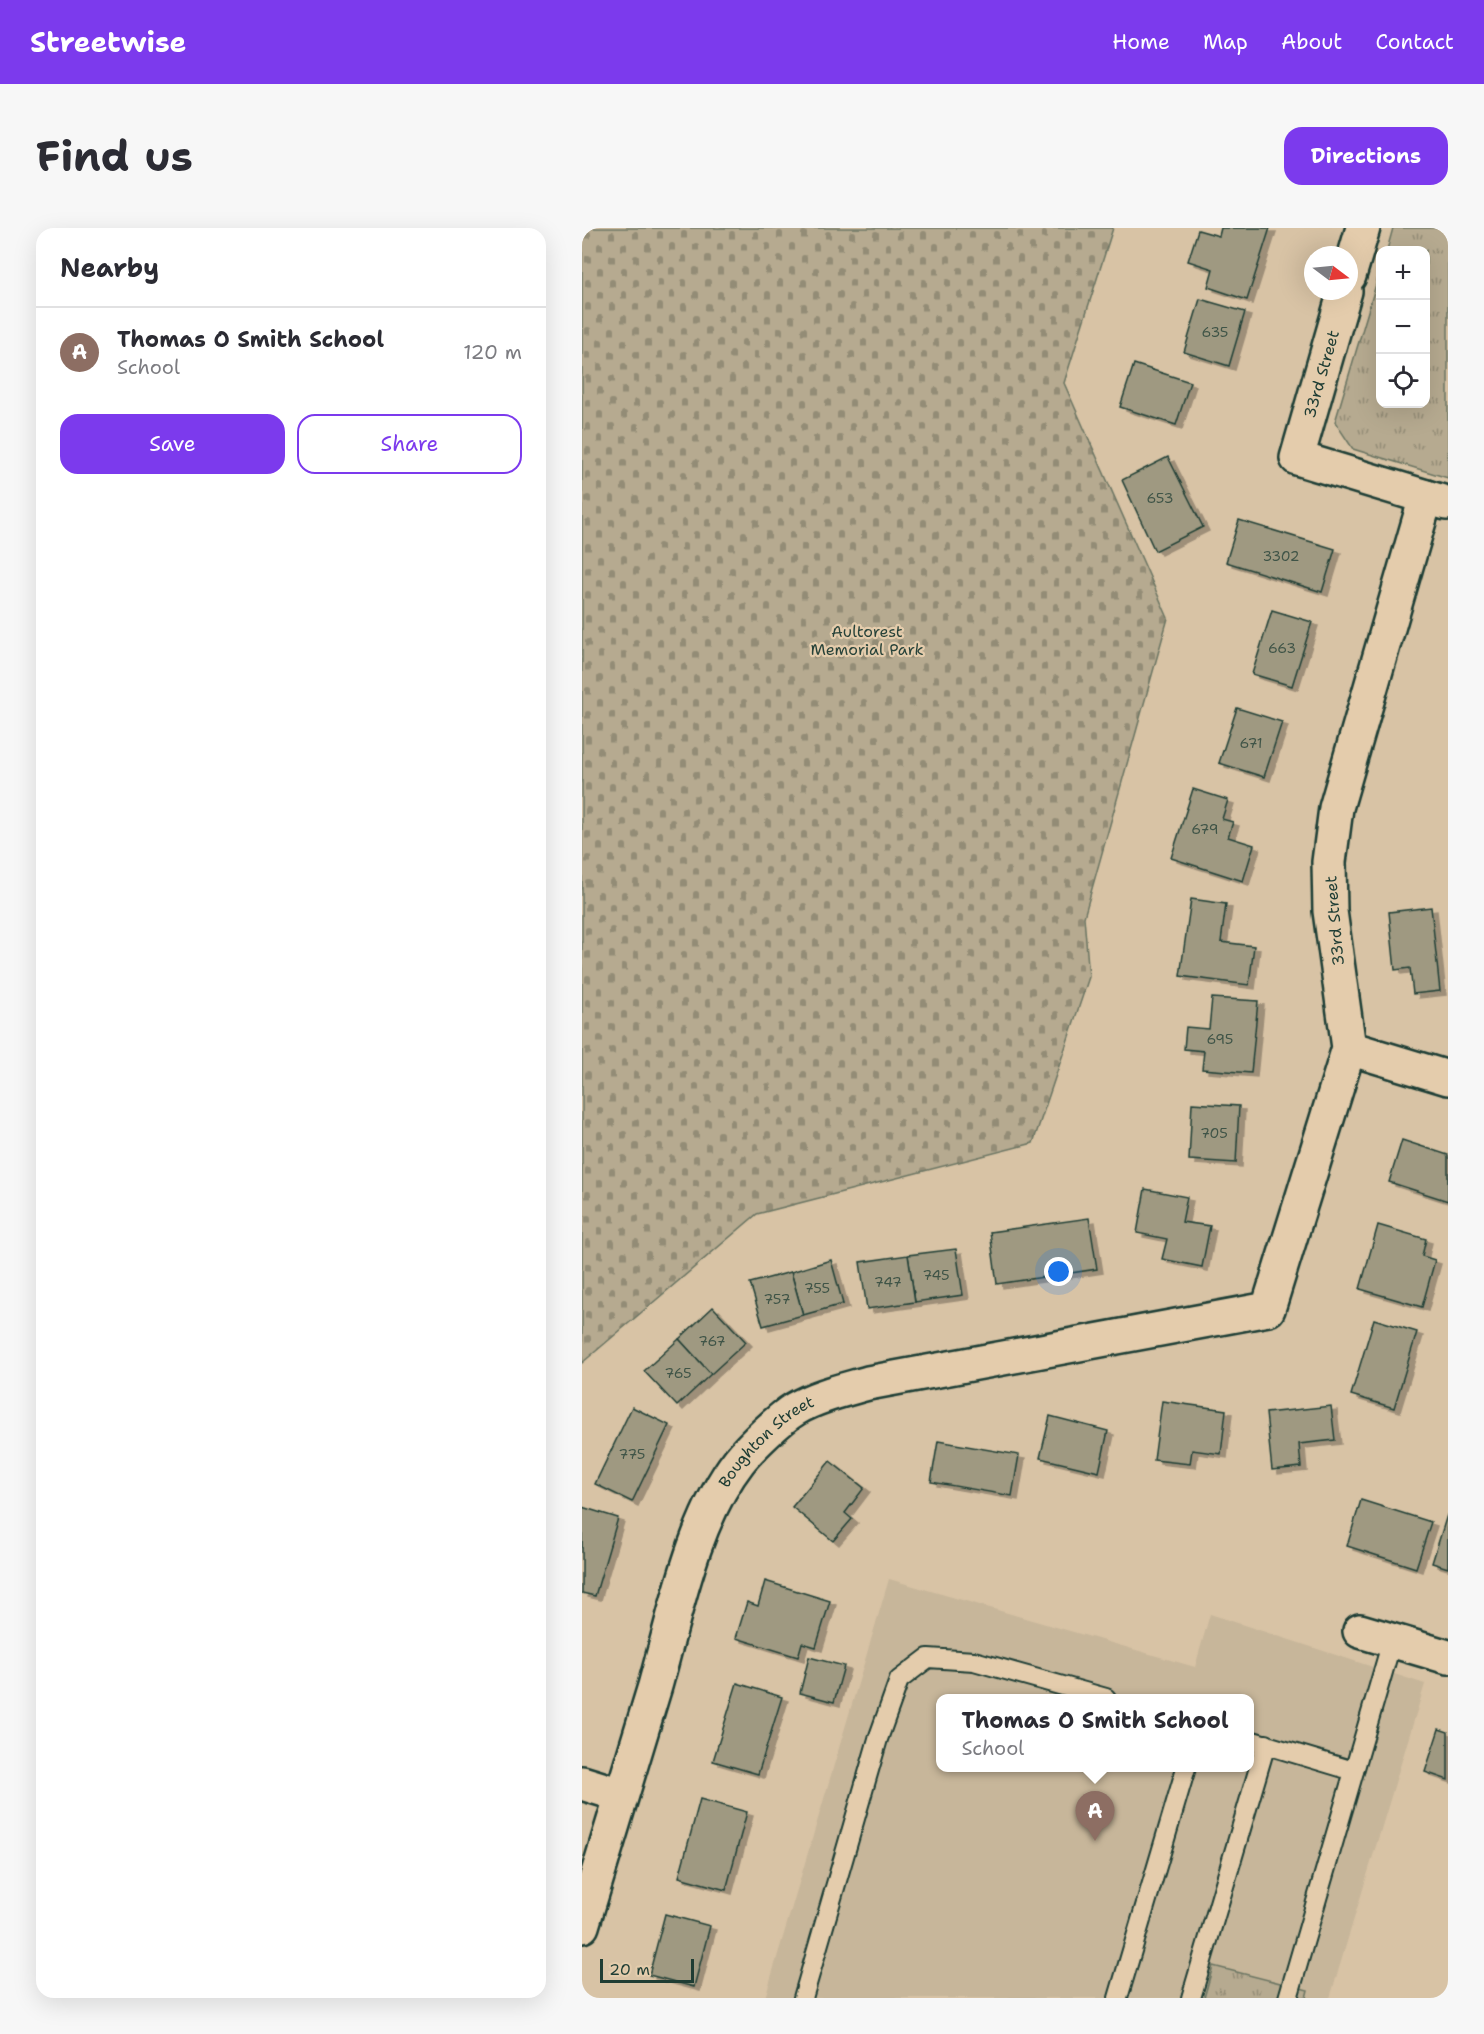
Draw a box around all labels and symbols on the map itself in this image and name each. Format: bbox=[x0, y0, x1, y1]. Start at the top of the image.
north arrow bbox=[1304, 246, 1358, 300]
house number: 635 bbox=[1202, 323, 1228, 341]
street label: 33rd Street bbox=[1299, 328, 1344, 421]
house number: 653 bbox=[1147, 489, 1173, 507]
house number: 3302 bbox=[1262, 547, 1300, 565]
park label: Aultorest Memorial Park bbox=[810, 621, 924, 660]
house number: 663 bbox=[1268, 639, 1296, 657]
house number: 671 bbox=[1239, 734, 1263, 752]
house number: 679 bbox=[1191, 820, 1219, 838]
street label: 33rd Street bbox=[1320, 875, 1349, 967]
house number: 695 bbox=[1207, 1030, 1233, 1048]
house number: 705 bbox=[1200, 1124, 1228, 1142]
your location bbox=[1044, 1257, 1073, 1286]
house number: 745 bbox=[922, 1266, 950, 1284]
house number: 747 bbox=[874, 1273, 902, 1291]
house number: 755 bbox=[804, 1279, 830, 1297]
house number: 757 bbox=[764, 1290, 790, 1308]
house number: 767 bbox=[698, 1332, 726, 1350]
house number: 765 bbox=[664, 1364, 692, 1382]
street label: Boughton Street bbox=[714, 1391, 817, 1491]
house number: 775 bbox=[619, 1445, 645, 1463]
pin: A bbox=[1076, 1792, 1114, 1841]
scale bar bbox=[600, 1956, 694, 1984]

